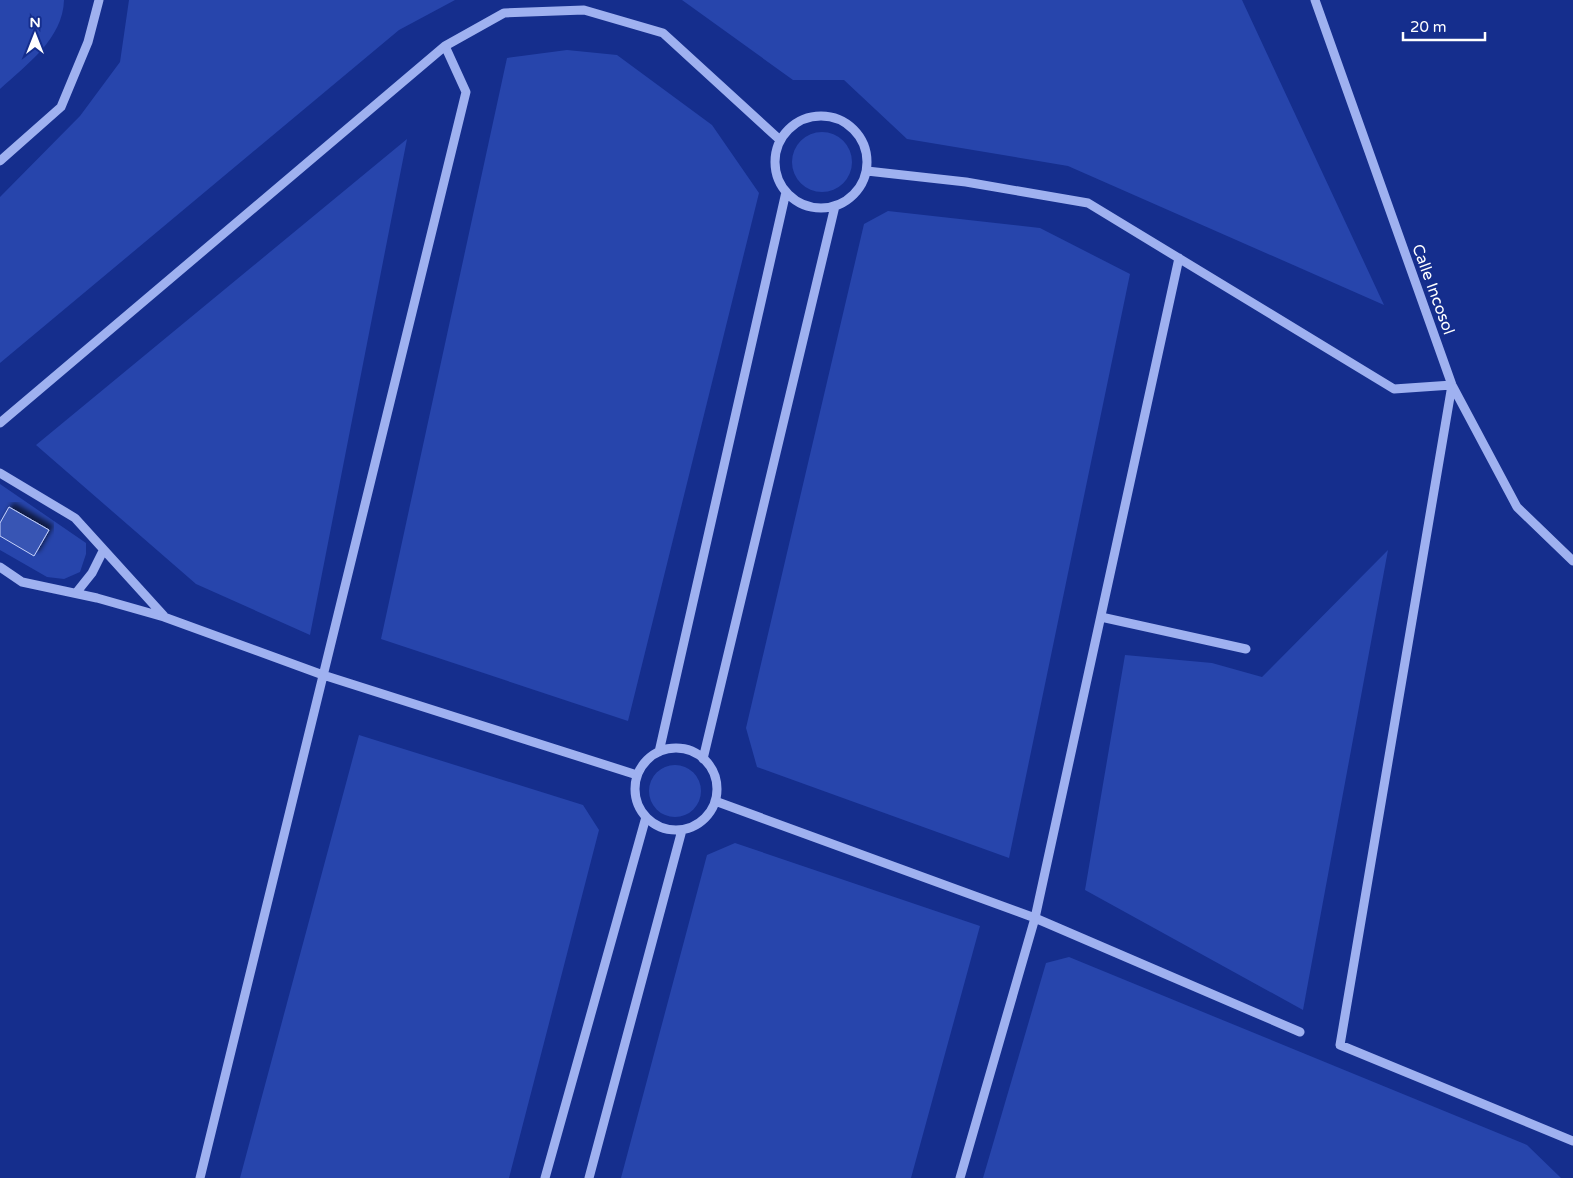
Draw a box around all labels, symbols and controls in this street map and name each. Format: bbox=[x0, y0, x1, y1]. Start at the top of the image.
north arrow bbox=[10, 10, 60, 60]
scale bar bbox=[1403, 10, 1486, 42]
text: N bbox=[29, 14, 41, 31]
text: 20 m bbox=[1410, 18, 1447, 36]
street label: Calle Incosol bbox=[1407, 241, 1459, 337]

